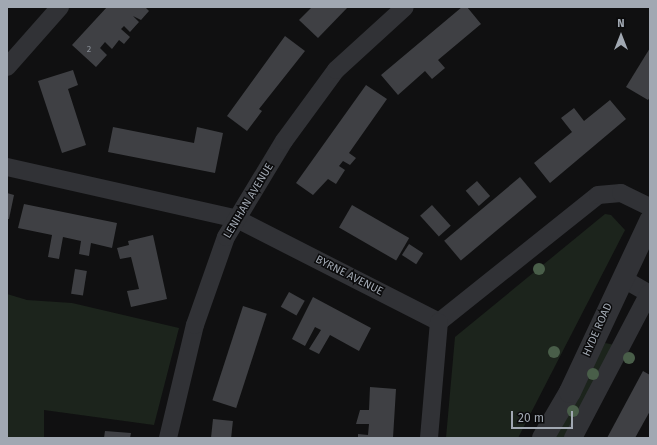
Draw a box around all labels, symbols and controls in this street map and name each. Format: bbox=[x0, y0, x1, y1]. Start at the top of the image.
north arrow bbox=[601, 16, 641, 56]
text: N bbox=[617, 17, 625, 30]
house number: 2 bbox=[87, 44, 91, 54]
street label: LENIHAN AVENUE bbox=[221, 161, 277, 241]
street label: BYRNE AVENUE bbox=[313, 253, 385, 299]
street label: HYDE ROAD bbox=[580, 301, 616, 359]
scale bar bbox=[513, 403, 575, 429]
text: 20 m bbox=[518, 411, 544, 425]

